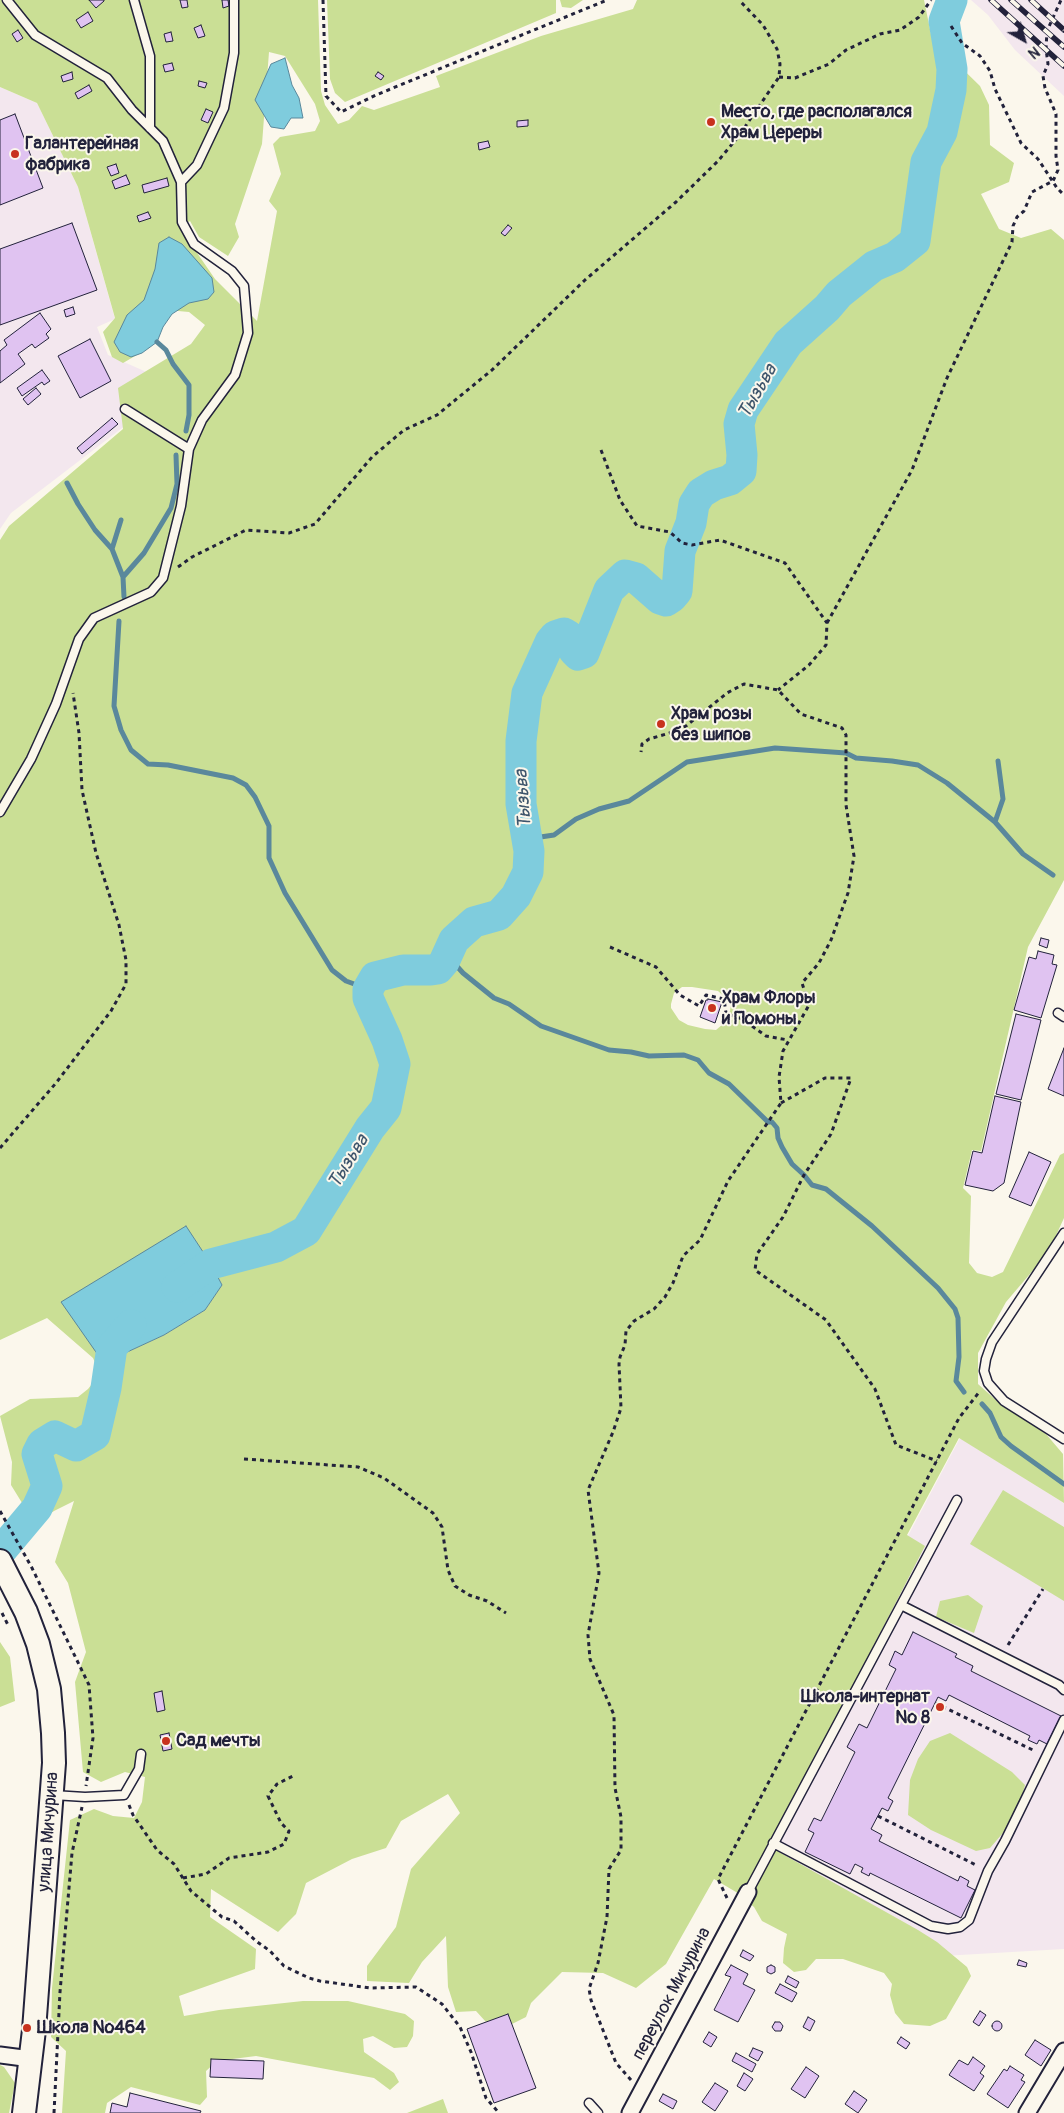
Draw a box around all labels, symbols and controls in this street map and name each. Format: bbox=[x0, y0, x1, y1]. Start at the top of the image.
north arrow bbox=[999, 15, 1049, 65]
text: N bbox=[1025, 43, 1043, 62]
place label: Место, где располагался Храм Цереры bbox=[721, 101, 912, 144]
marker: Место, где располагался Храм Цереры bbox=[705, 116, 717, 128]
place label: Галантерейная фабрика bbox=[25, 133, 139, 176]
marker: Галантерейная фабрика bbox=[9, 148, 21, 160]
water label: Тызьва bbox=[733, 361, 783, 423]
place label: Храм розы без шипов bbox=[671, 703, 752, 746]
marker: Храм розы без шипов bbox=[655, 718, 667, 730]
water label: Тызьва bbox=[511, 769, 537, 829]
place label: Храм Флоры и Помоны bbox=[722, 987, 816, 1030]
marker: Храм Флоры и Помоны bbox=[706, 1002, 718, 1014]
water label: Тызьва bbox=[324, 1131, 374, 1193]
place label: Школа-интернат № 8 bbox=[801, 1686, 930, 1728]
marker: Школа-интернат № 8 bbox=[934, 1701, 946, 1713]
place label: Сад мечты bbox=[176, 1730, 261, 1752]
marker: Сад мечты bbox=[160, 1735, 172, 1747]
street label: улица Мичурина bbox=[34, 1771, 64, 1893]
street label: переулок Мичурина bbox=[628, 1924, 716, 2064]
place label: Школа №464 bbox=[37, 2017, 146, 2039]
marker: Школа №464 bbox=[21, 2022, 33, 2034]

